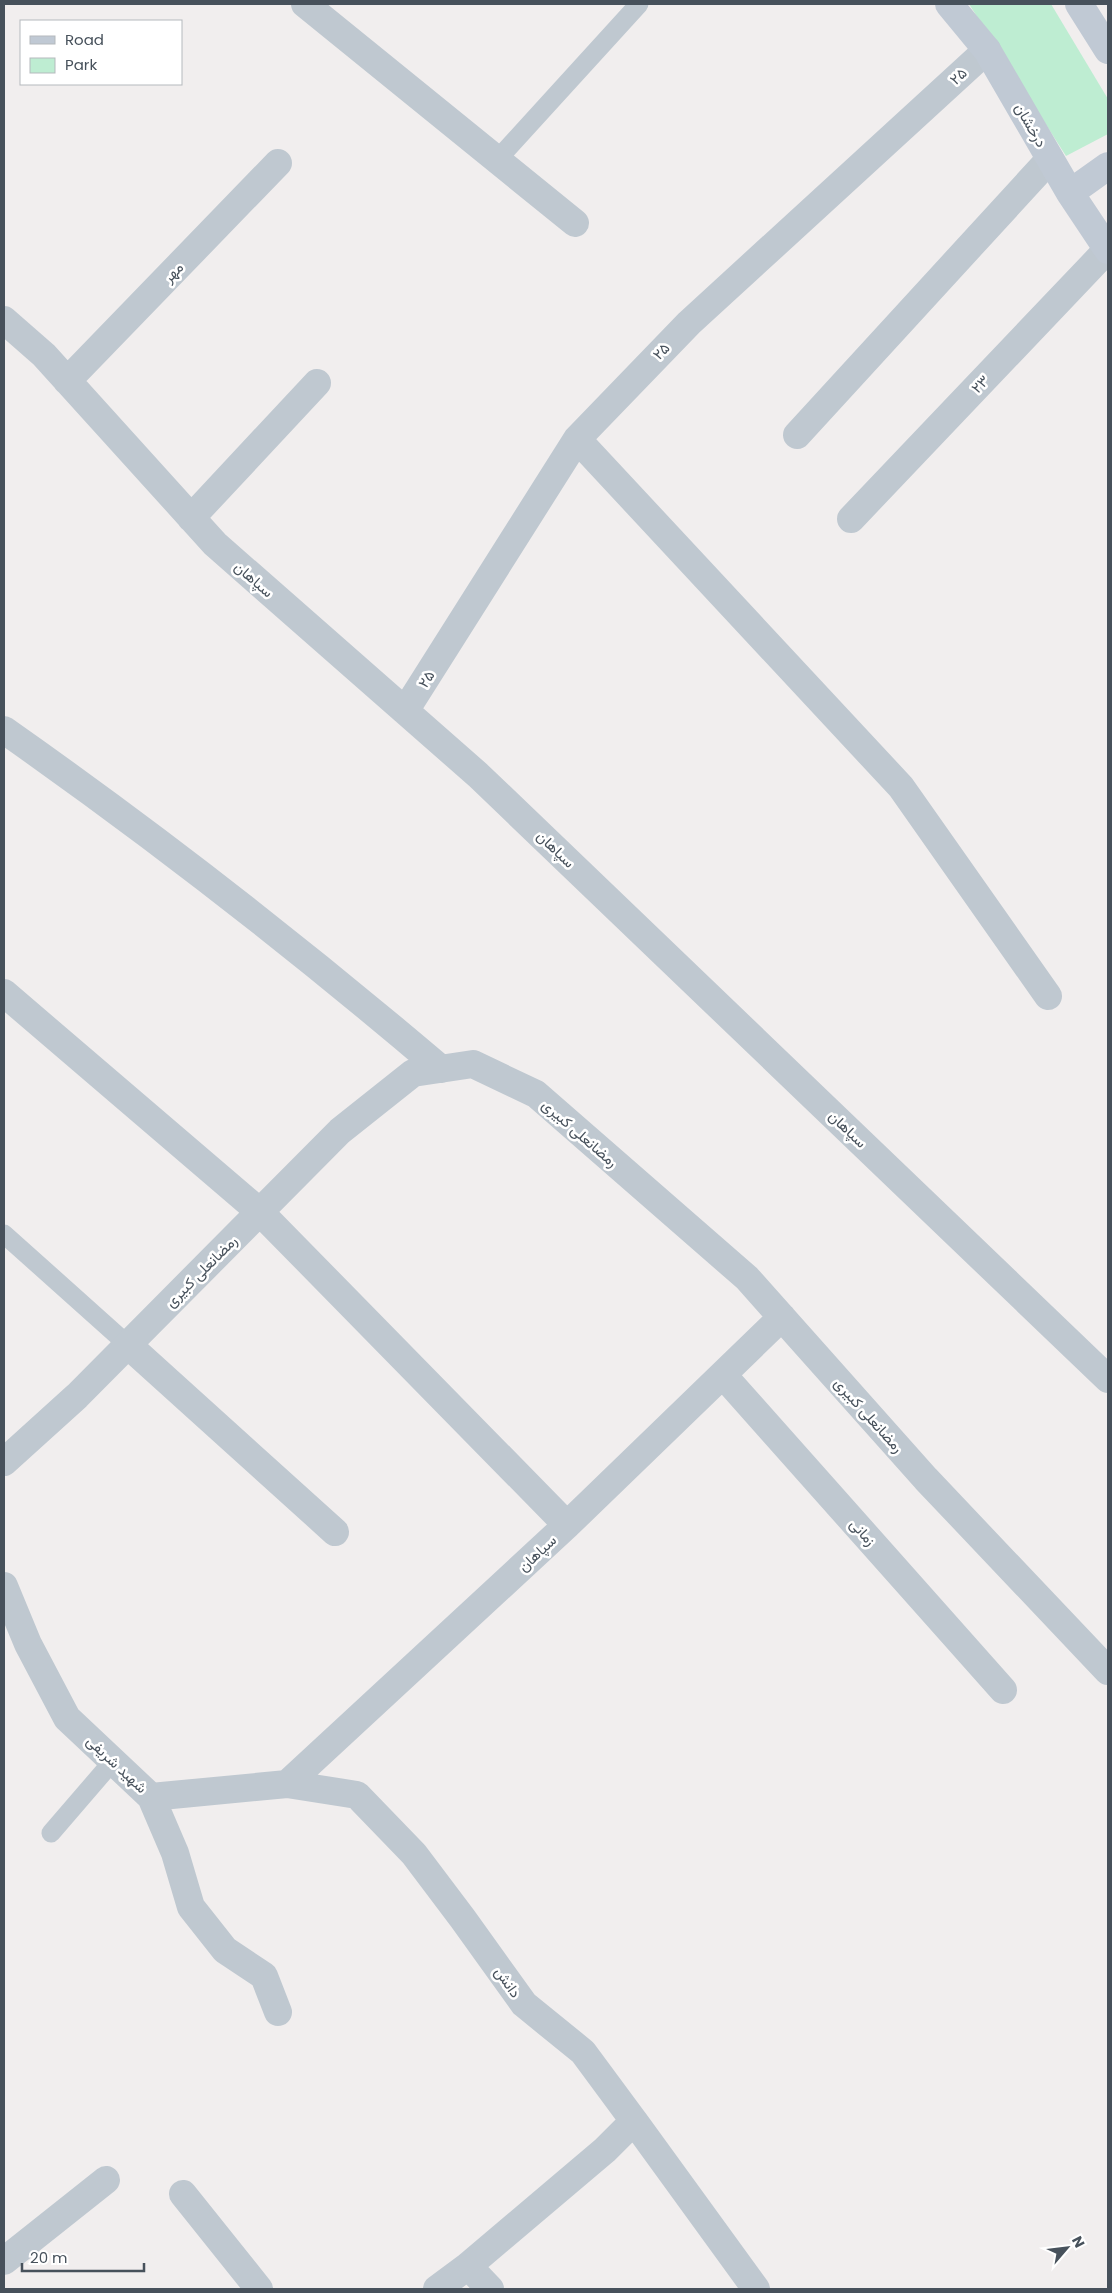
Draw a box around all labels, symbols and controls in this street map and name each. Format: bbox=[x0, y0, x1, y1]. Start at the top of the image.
legend bbox=[20, 20, 182, 85]
text: Road bbox=[65, 29, 104, 50]
text: Park bbox=[65, 54, 97, 75]
street label: ۲۵ bbox=[945, 63, 971, 89]
street label: درخشان bbox=[1010, 99, 1052, 151]
street label: مهر bbox=[157, 257, 188, 288]
street label: ۲۵ bbox=[648, 338, 674, 364]
street label: ۲۳ bbox=[966, 370, 994, 398]
street label: سپاهان bbox=[230, 556, 278, 602]
street label: ۲۵ bbox=[413, 666, 439, 692]
street label: سپاهان bbox=[532, 826, 580, 873]
street label: رمضانعلی کبیری bbox=[538, 1094, 622, 1172]
street label: سپاهان bbox=[824, 1106, 872, 1153]
street label: رمضانعلی کبیری bbox=[160, 1230, 242, 1312]
street label: رمضانعلی کبیری bbox=[830, 1373, 908, 1457]
street label: زمانی bbox=[845, 1514, 881, 1550]
street label: سپاهان bbox=[513, 1530, 561, 1576]
street label: شهید شریفی bbox=[82, 1730, 152, 1798]
street label: دانش bbox=[490, 1962, 526, 2002]
north arrow bbox=[1042, 2223, 1092, 2273]
text: N bbox=[1067, 2233, 1090, 2251]
scale bar bbox=[22, 2240, 145, 2272]
text: 20 m bbox=[30, 2247, 68, 2268]

